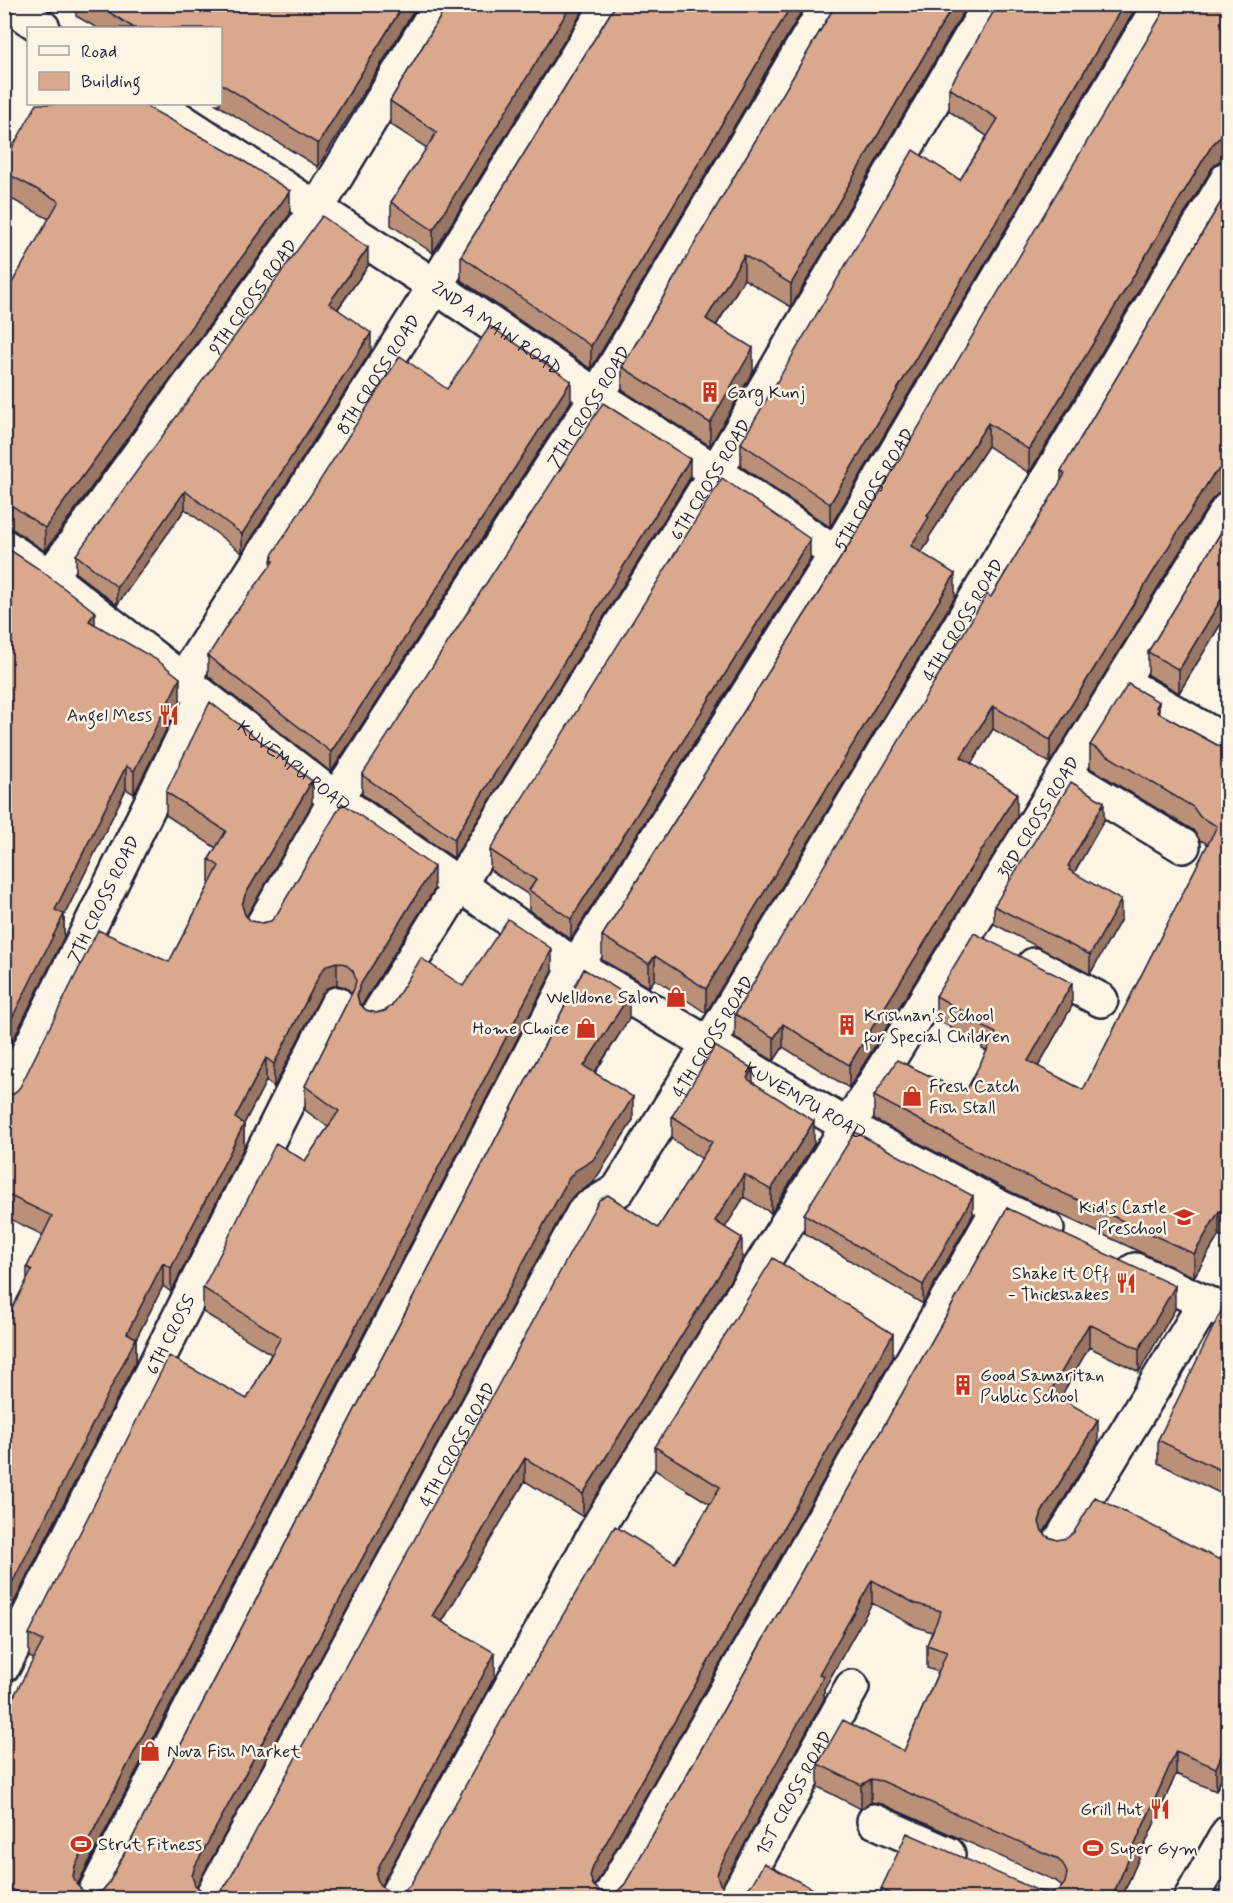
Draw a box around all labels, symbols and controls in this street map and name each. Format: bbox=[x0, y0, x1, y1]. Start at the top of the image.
legend bbox=[27, 27, 222, 105]
text: Road bbox=[81, 40, 117, 64]
text: Building bbox=[81, 70, 141, 96]
street label: 9TH CROSS ROAD bbox=[204, 235, 304, 360]
street label: 2ND A MAIN ROAD bbox=[427, 276, 566, 381]
street label: 8TH CROSS ROAD bbox=[332, 310, 427, 440]
street label: 7TH CROSS ROAD bbox=[543, 342, 637, 473]
building icon: Garg Kunj bbox=[698, 380, 722, 404]
place label: Garg Kunj bbox=[727, 381, 805, 406]
street label: 6TH CROSS ROAD bbox=[665, 415, 757, 545]
street label: 5TH CROSS ROAD bbox=[829, 424, 920, 556]
street label: 4TH CROSS ROAD bbox=[918, 555, 1010, 686]
restaurant icon: Angel Mess bbox=[157, 703, 181, 727]
place label: Angel Mess bbox=[67, 704, 152, 730]
street label: KUVEMPU ROAD bbox=[232, 716, 354, 818]
street label: 3RD CROSS ROAD bbox=[992, 752, 1086, 883]
street label: 7TH CROSS ROAD bbox=[63, 832, 146, 967]
street label: 4TH CROSS ROAD bbox=[667, 972, 760, 1103]
shop icon: Welldone Salon bbox=[664, 985, 688, 1009]
place label: Welldone Salon bbox=[546, 986, 659, 1010]
place label: Krishnan's School for Special Children bbox=[864, 1004, 1010, 1051]
building icon: Krishnan's School for Special Children bbox=[835, 1013, 859, 1037]
shop icon: Home Choice bbox=[574, 1016, 598, 1040]
place label: Home Choice bbox=[473, 1017, 569, 1041]
street label: KUVEMPU ROAD bbox=[740, 1057, 870, 1146]
place label: Fresh Catch Fish Stall bbox=[929, 1075, 1019, 1120]
shop icon: Fresh Catch Fish Stall bbox=[900, 1084, 924, 1108]
place label: Kid's Castle Preschool bbox=[1079, 1196, 1167, 1241]
school or university icon: Kid's Castle Preschool bbox=[1172, 1205, 1196, 1229]
place label: Shake it Off - Thickshakes bbox=[1008, 1262, 1109, 1307]
restaurant icon: Shake it Off - Thickshakes bbox=[1114, 1271, 1138, 1295]
street label: 6TH CROSS bbox=[141, 1291, 202, 1379]
place label: Good Samaritan Public School bbox=[980, 1364, 1104, 1409]
building icon: Good Samaritan Public School bbox=[951, 1373, 975, 1397]
street label: 4TH CROSS ROAD bbox=[415, 1378, 502, 1512]
street label: 1ST CROSS ROAD bbox=[751, 1727, 839, 1860]
shop icon: Nova Fish Market bbox=[138, 1739, 162, 1763]
place label: Nova Fish Market bbox=[167, 1740, 301, 1764]
restaurant icon: Grill Hut bbox=[1148, 1797, 1172, 1821]
place label: Grill Hut bbox=[1080, 1798, 1143, 1822]
sports icon: Strut Fitness bbox=[69, 1832, 93, 1856]
place label: Strut Fitness bbox=[98, 1833, 202, 1857]
sports icon: Super Gym bbox=[1081, 1836, 1105, 1860]
place label: Super Gym bbox=[1110, 1837, 1198, 1861]

